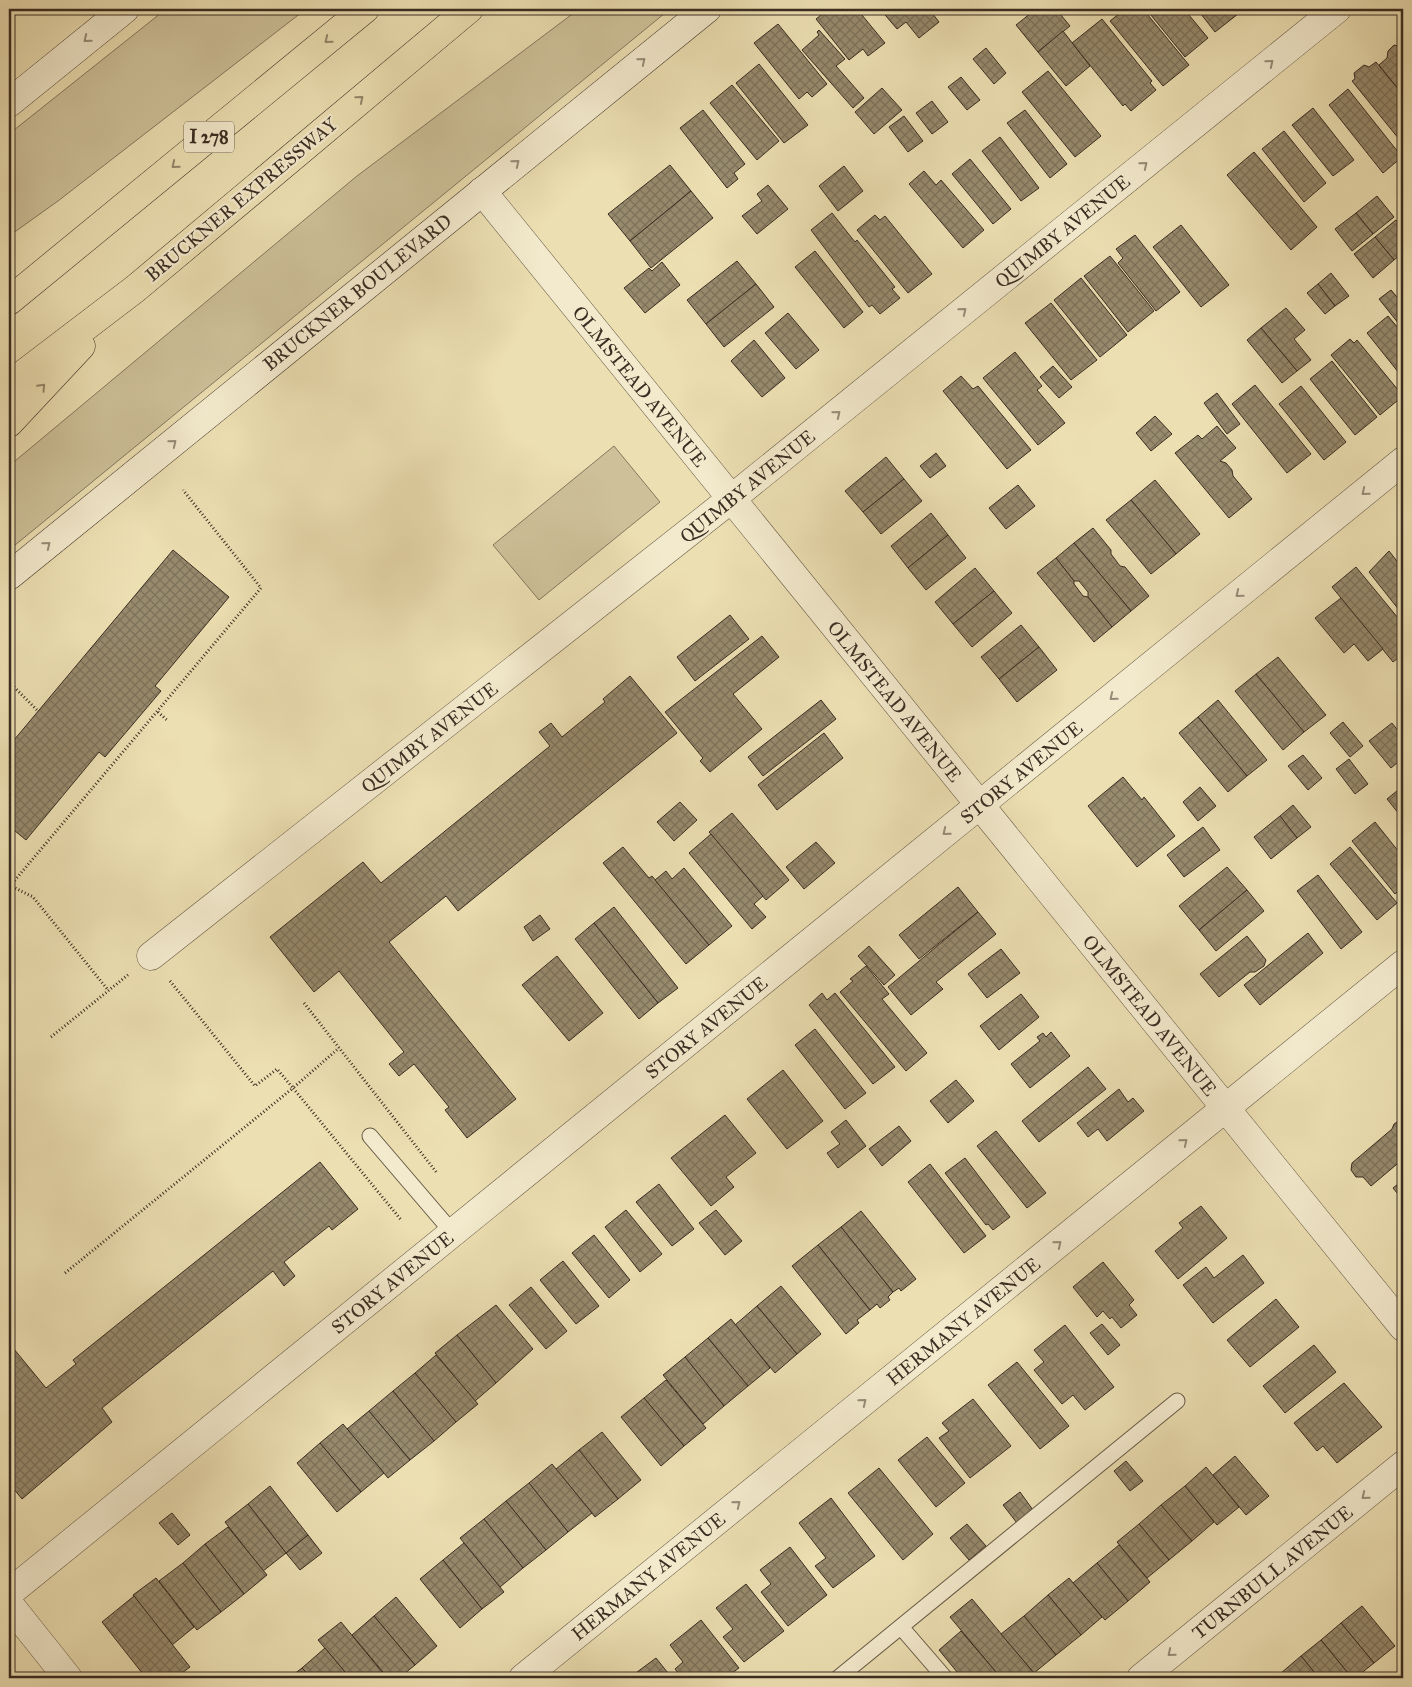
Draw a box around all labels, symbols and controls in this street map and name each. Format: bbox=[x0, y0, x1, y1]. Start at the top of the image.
one-way arrow bbox=[84, 34, 93, 42]
one-way arrow bbox=[325, 34, 334, 42]
one-way arrow bbox=[636, 59, 645, 67]
one-way arrow bbox=[1264, 60, 1273, 68]
one-way arrow bbox=[354, 96, 363, 105]
street label: BRUCKNER EXPRESSWAY bbox=[141, 112, 343, 286]
road number: I 278 bbox=[184, 121, 234, 152]
one-way arrow bbox=[172, 160, 181, 168]
one-way arrow bbox=[510, 161, 519, 169]
one-way arrow bbox=[1138, 163, 1147, 171]
street label: QUIMBY AVENUE bbox=[990, 170, 1135, 293]
street label: BRUCKNER BOULEVARD bbox=[258, 209, 456, 376]
street label: OLMSTEAD AVENUE bbox=[568, 301, 712, 472]
one-way arrow bbox=[957, 309, 966, 317]
one-way arrow bbox=[36, 384, 45, 393]
one-way arrow bbox=[831, 411, 840, 419]
street label: QUIMBY AVENUE bbox=[675, 425, 820, 548]
one-way arrow bbox=[167, 439, 176, 448]
one-way arrow bbox=[1362, 486, 1371, 495]
one-way arrow bbox=[41, 542, 50, 551]
one-way arrow bbox=[1236, 589, 1245, 598]
street label: OLMSTEAD AVENUE bbox=[823, 616, 967, 787]
street label: QUIMBY AVENUE bbox=[356, 677, 503, 798]
one-way arrow bbox=[1110, 691, 1119, 699]
street label: STORY AVENUE bbox=[956, 716, 1087, 829]
one-way arrow bbox=[943, 827, 952, 836]
street label: OLMSTEAD AVENUE bbox=[1078, 930, 1222, 1101]
street label: STORY AVENUE bbox=[641, 971, 772, 1084]
one-way arrow bbox=[1178, 1139, 1187, 1148]
street label: STORY AVENUE bbox=[327, 1226, 458, 1339]
one-way arrow bbox=[1052, 1241, 1061, 1250]
street label: HERMANY AVENUE bbox=[882, 1252, 1045, 1390]
one-way arrow bbox=[858, 1398, 867, 1407]
one-way arrow bbox=[1362, 1490, 1371, 1499]
street label: TURNBULL AVENUE bbox=[1187, 1500, 1358, 1644]
one-way arrow bbox=[731, 1502, 740, 1510]
street label: HERMANY AVENUE bbox=[567, 1507, 730, 1645]
one-way arrow bbox=[1168, 1648, 1177, 1657]

